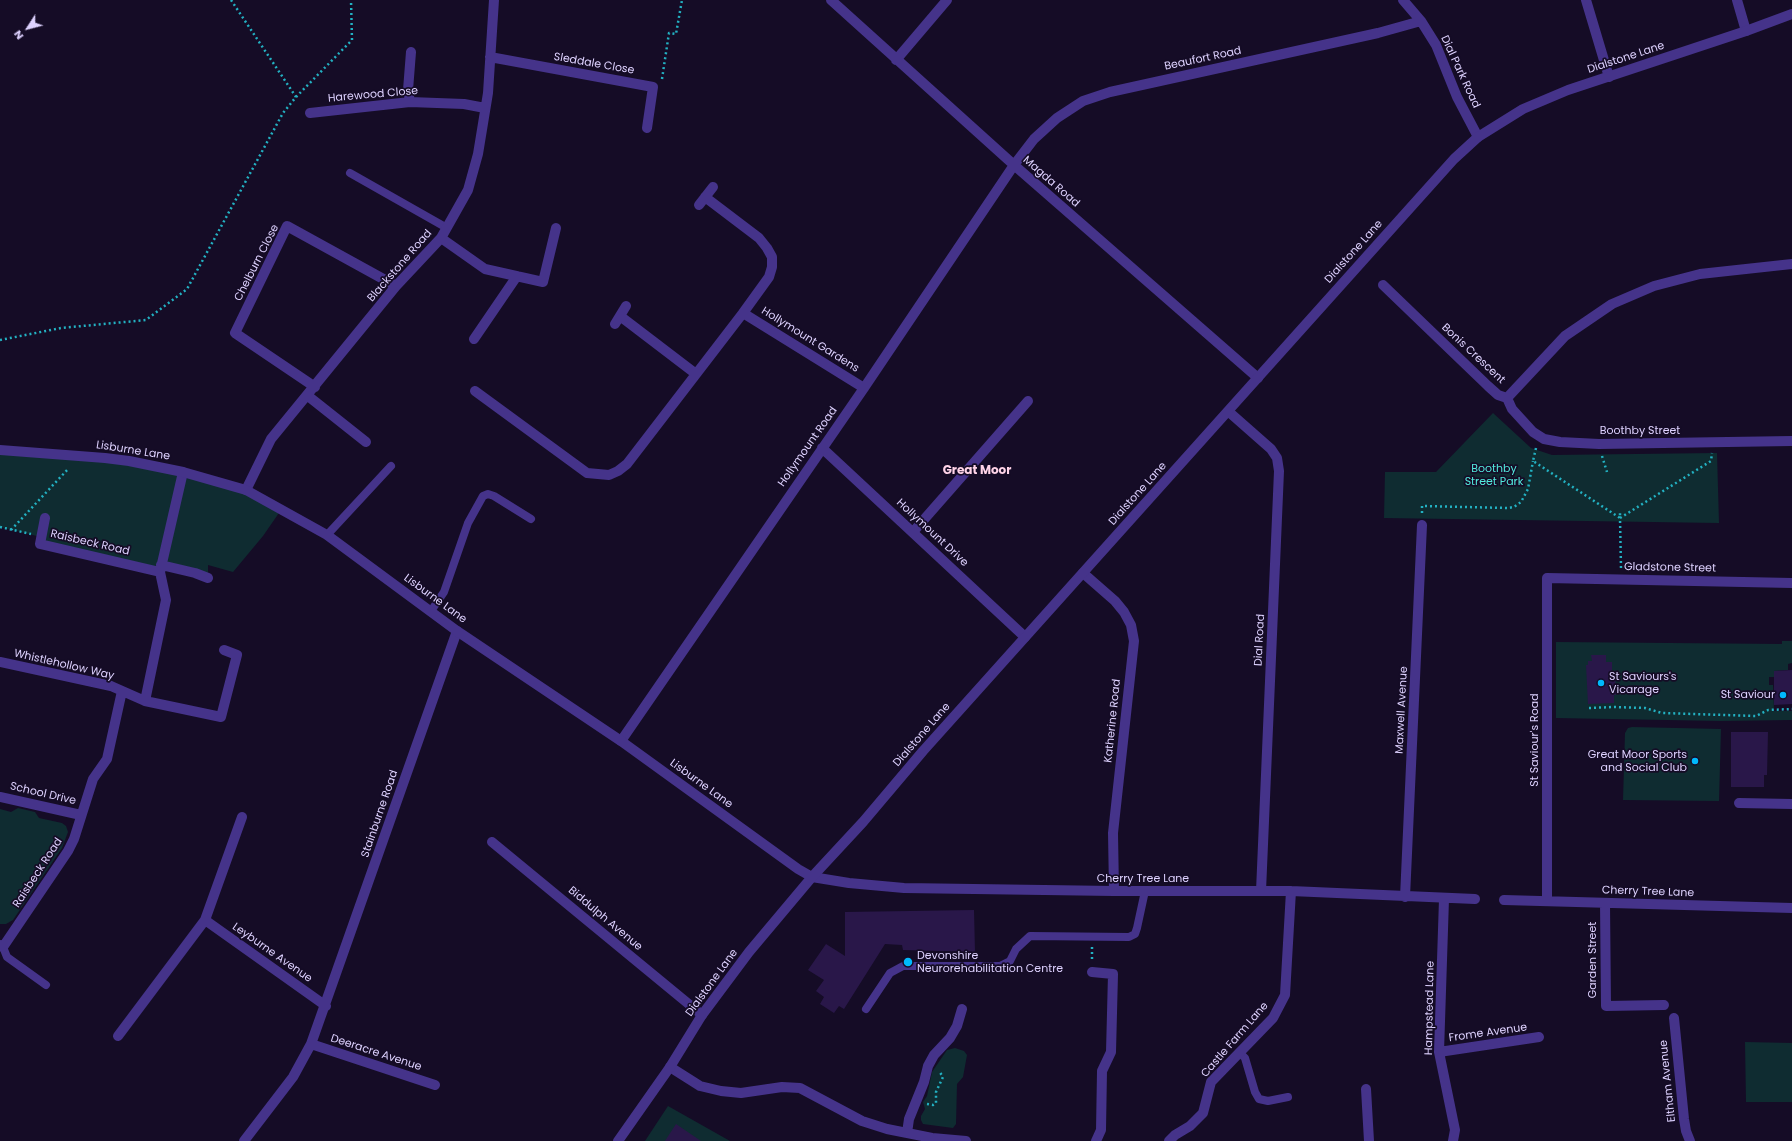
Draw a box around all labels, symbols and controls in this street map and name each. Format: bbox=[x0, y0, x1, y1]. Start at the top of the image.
north arrow bbox=[8, 8, 48, 48]
text: N bbox=[9, 27, 27, 43]
street label: Dial Park Road bbox=[1437, 34, 1483, 110]
street label: Dialstone Lane bbox=[1586, 39, 1666, 77]
street label: Beaufort Road bbox=[1163, 44, 1243, 74]
street label: Sleddale Close bbox=[553, 50, 635, 78]
street label: Harewood Close bbox=[327, 84, 419, 106]
street label: Magda Road bbox=[1020, 154, 1082, 210]
street label: Dialstone Lane bbox=[1322, 218, 1386, 286]
street label: Chelburn Close bbox=[232, 222, 282, 304]
street label: Blackstone Road bbox=[365, 227, 435, 305]
street label: Hollymount Gardens bbox=[759, 305, 861, 375]
street label: Bonis Crescent bbox=[1439, 321, 1507, 387]
street label: Hollymount Road bbox=[776, 405, 840, 489]
street label: Boothby Street bbox=[1600, 424, 1680, 438]
street label: Lisburne Lane bbox=[95, 439, 171, 463]
street label: Dialstone Lane bbox=[1106, 460, 1170, 528]
park label: Boothby Street Park bbox=[1465, 462, 1523, 488]
district label: Great Moor bbox=[943, 464, 1011, 478]
street label: Hollymount Drive bbox=[893, 496, 971, 570]
street label: Raisbeck Road bbox=[49, 527, 131, 559]
street label: Gladstone Street bbox=[1624, 561, 1716, 575]
street label: Lisburne Lane bbox=[401, 572, 469, 626]
street label: Dial Road bbox=[1252, 614, 1268, 666]
street label: Whistlehollow Way bbox=[13, 647, 115, 683]
street label: Maxwell Avenue bbox=[1393, 666, 1411, 754]
place label: St Saviours's Vicarage bbox=[1609, 670, 1677, 696]
street label: Katherine Road bbox=[1102, 678, 1124, 764]
marker: St Saviours's Vicarage bbox=[1596, 678, 1606, 688]
place label: St Saviour bbox=[1721, 688, 1775, 702]
marker: St Saviour bbox=[1778, 690, 1788, 700]
street label: St Saviour's Road bbox=[1528, 693, 1542, 787]
street label: Dialstone Lane bbox=[891, 700, 953, 770]
place label: Great Moor Sports and Social Club bbox=[1588, 748, 1687, 774]
marker: Great Moor Sports and Social Club bbox=[1690, 756, 1700, 766]
street label: Lisburne Lane bbox=[667, 757, 735, 811]
street label: Stainburne Road bbox=[359, 769, 401, 859]
street label: School Drive bbox=[9, 780, 77, 808]
street label: Raisbeck Road bbox=[10, 836, 66, 910]
street label: Cherry Tree Lane bbox=[1097, 872, 1189, 886]
street label: Biddulph Avenue bbox=[565, 884, 645, 954]
street label: Cherry Tree Lane bbox=[1602, 884, 1694, 900]
street label: Leyburne Avenue bbox=[230, 921, 314, 985]
street label: Garden Street bbox=[1586, 922, 1600, 998]
street label: Dialstone Lane bbox=[683, 947, 741, 1019]
place label: Devonshire Neurorehabilitation Centre bbox=[917, 949, 1063, 975]
marker: Devonshire Neurorehabilitation Centre bbox=[902, 956, 914, 968]
street label: Hampstead Lane bbox=[1423, 961, 1437, 1055]
street label: Castle Farm Lane bbox=[1199, 1000, 1271, 1080]
street label: Frome Avenue bbox=[1448, 1021, 1528, 1045]
street label: Deeracre Avenue bbox=[329, 1032, 423, 1074]
street label: Eltham Avenue bbox=[1657, 1039, 1679, 1123]

